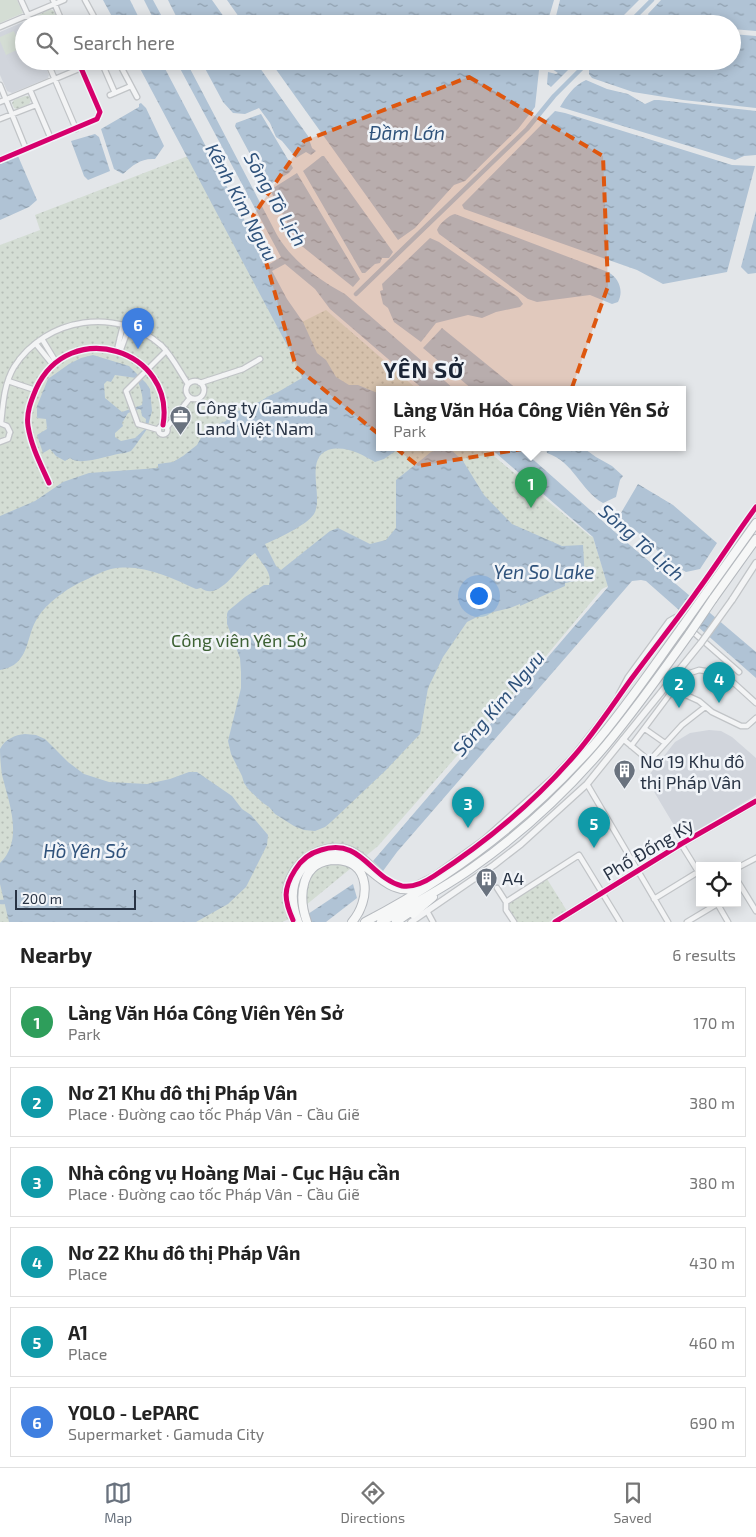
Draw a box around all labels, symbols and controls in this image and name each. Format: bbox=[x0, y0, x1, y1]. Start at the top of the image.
search box bbox=[15, 15, 741, 70]
icon: search bbox=[33, 29, 61, 57]
text: Search here bbox=[73, 31, 175, 54]
water label: Đầm Lớn bbox=[369, 121, 445, 144]
water label: Kênh Kim Ngưu bbox=[201, 139, 283, 265]
water label: Sông Tô Lịch bbox=[240, 148, 312, 250]
pin: 6 bbox=[122, 308, 154, 349]
district label: YÊN SỞ bbox=[384, 356, 464, 382]
popup bbox=[376, 386, 686, 451]
place label: Công ty Gamuda Land Việt Nam bbox=[196, 396, 328, 439]
text: Làng Văn Hóa Công Viên Yên Sở bbox=[393, 398, 669, 421]
office icon: Công ty Gamuda Land Việt Nam bbox=[168, 405, 192, 436]
text: Park bbox=[393, 421, 426, 440]
pin: 1 bbox=[515, 467, 547, 508]
water label: Sông Tô Lịch bbox=[595, 499, 689, 585]
water label: Yen So Lake bbox=[493, 560, 595, 583]
your location bbox=[466, 583, 492, 609]
park label: Công viên Yên Sở bbox=[171, 629, 308, 651]
water label: Sông Kim Ngưu bbox=[447, 646, 549, 760]
pin: 4 bbox=[703, 662, 735, 703]
pin: 2 bbox=[663, 667, 695, 708]
place label: Nơ 19 Khu đô thị Pháp Vân bbox=[640, 750, 744, 793]
building icon: Nơ 19 Khu đô thị Pháp Vân bbox=[612, 759, 636, 790]
pin: 3 bbox=[452, 787, 484, 828]
pin: 5 bbox=[578, 807, 610, 848]
street label: Phố Đống Kỳ bbox=[599, 813, 698, 885]
water label: Hồ Yên Sở bbox=[43, 839, 129, 862]
map controls bbox=[696, 862, 741, 907]
button: locate bbox=[696, 862, 741, 907]
building icon: A4 bbox=[474, 866, 498, 897]
place label: A4 bbox=[502, 867, 524, 889]
scale bar bbox=[15, 887, 136, 910]
text: 200 m bbox=[22, 890, 62, 907]
text: Nearby bbox=[20, 942, 92, 967]
text: 6 results bbox=[672, 945, 736, 964]
text: Làng Văn Hóa Công Viên Yên Sở bbox=[68, 1001, 343, 1024]
text: 1 bbox=[34, 1013, 40, 1032]
text: 170 m bbox=[693, 1013, 735, 1032]
text: Park bbox=[68, 1024, 101, 1043]
text: Nơ 21 Khu đô thị Pháp Vân bbox=[68, 1081, 297, 1104]
text: 2 bbox=[32, 1093, 42, 1112]
text: 380 m bbox=[689, 1093, 735, 1112]
text: Place · Đường cao tốc Pháp Vân - Cầu Giẽ bbox=[68, 1104, 360, 1123]
text: Nhà công vụ Hoàng Mai - Cục Hậu cần bbox=[68, 1161, 400, 1184]
text: 3 bbox=[32, 1173, 42, 1192]
text: 380 m bbox=[689, 1173, 735, 1192]
text: Place · Đường cao tốc Pháp Vân - Cầu Giẽ bbox=[68, 1184, 360, 1203]
text: Nơ 22 Khu đô thị Pháp Vân bbox=[68, 1241, 300, 1264]
text: 4 bbox=[32, 1253, 42, 1272]
text: 430 m bbox=[689, 1253, 735, 1272]
text: Place bbox=[68, 1264, 107, 1283]
text: A1 bbox=[68, 1321, 88, 1344]
text: 5 bbox=[33, 1333, 41, 1352]
text: 460 m bbox=[689, 1333, 735, 1352]
text: Place bbox=[68, 1344, 107, 1363]
text: YOLO - LePARC bbox=[68, 1401, 199, 1424]
text: 6 bbox=[32, 1413, 42, 1432]
text: 690 m bbox=[689, 1413, 735, 1432]
text: Supermarket · Gamuda City bbox=[68, 1424, 264, 1443]
tab: Map bbox=[104, 1479, 132, 1526]
tab: Directions bbox=[341, 1479, 405, 1526]
tab: Saved bbox=[613, 1479, 652, 1526]

